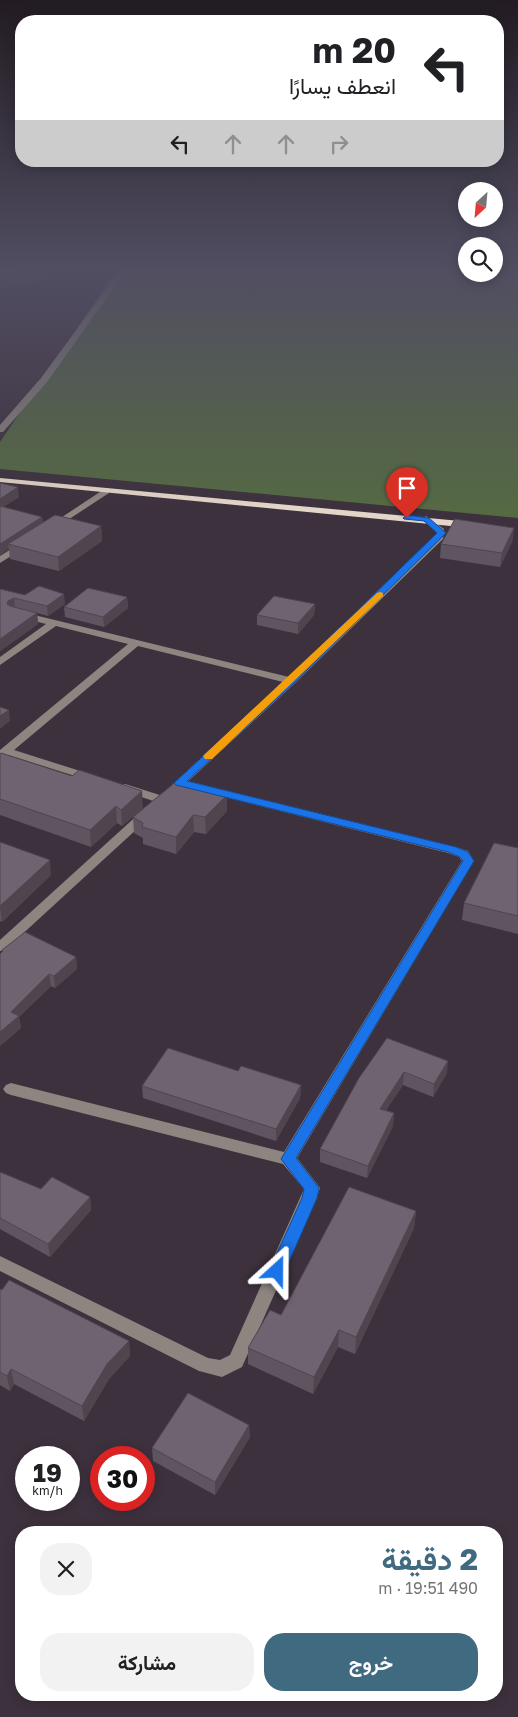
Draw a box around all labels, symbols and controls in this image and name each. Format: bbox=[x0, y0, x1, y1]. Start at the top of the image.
text: 20 m bbox=[312, 29, 396, 71]
icon: left bbox=[414, 35, 479, 100]
text: انعطف يسارًا bbox=[289, 72, 396, 99]
icon: left bbox=[166, 130, 194, 158]
icon: ahead bbox=[219, 130, 247, 158]
icon: ahead bbox=[272, 130, 300, 158]
icon: right bbox=[325, 130, 353, 158]
north arrow bbox=[458, 182, 502, 228]
map controls bbox=[458, 182, 503, 282]
button: search bbox=[458, 237, 503, 282]
pin bbox=[386, 467, 428, 518]
icon: arrive bbox=[393, 474, 421, 502]
position arrow bbox=[250, 1244, 302, 1296]
speed limit sign: 30 bbox=[90, 1446, 155, 1511]
text: 19 bbox=[33, 1457, 62, 1488]
text: km/h bbox=[32, 1483, 63, 1498]
text: 2 دقيقة bbox=[381, 1541, 478, 1577]
button: close bbox=[40, 1543, 92, 1595]
text: 490 m · 19:51 bbox=[378, 1578, 478, 1598]
button: مشاركة bbox=[40, 1633, 254, 1691]
button: خروج bbox=[264, 1633, 478, 1691]

